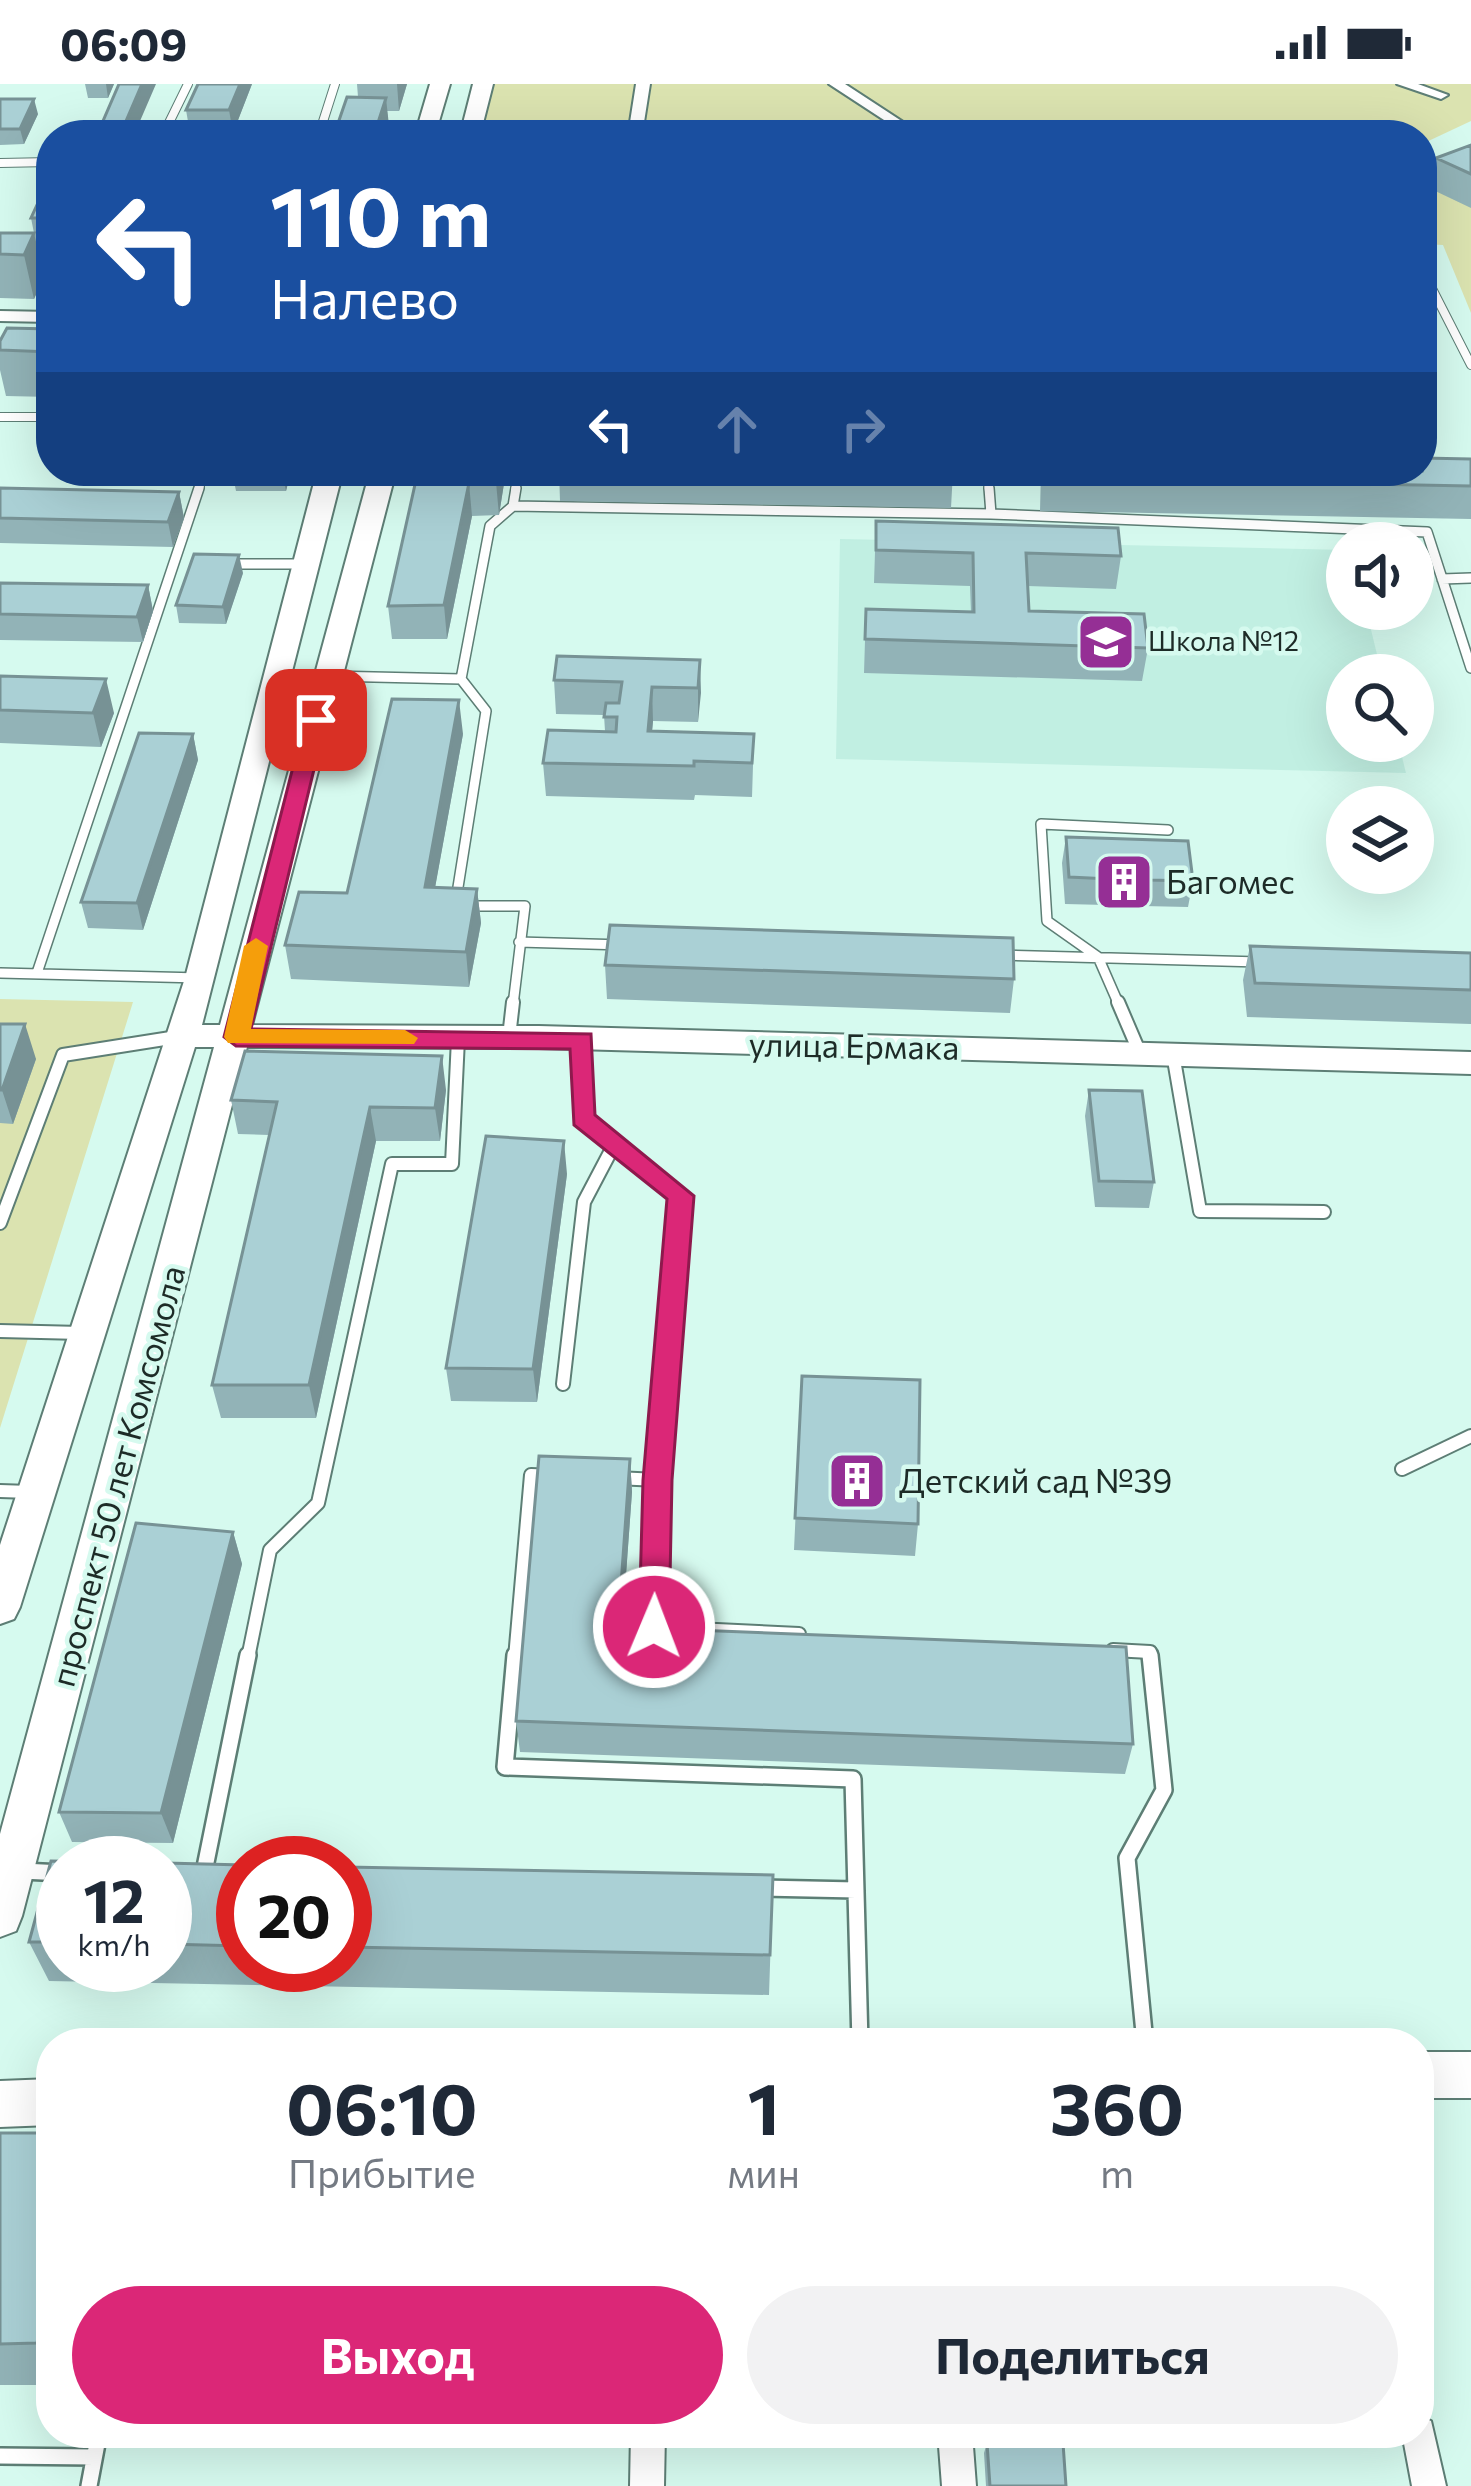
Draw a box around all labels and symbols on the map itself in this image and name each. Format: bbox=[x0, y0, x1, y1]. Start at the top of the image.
school or university icon: Школа №12 bbox=[1075, 611, 1137, 673]
place label: Школа №12 bbox=[1148, 624, 1299, 657]
pin bbox=[265, 669, 367, 771]
building icon: Багомес bbox=[1093, 851, 1155, 913]
place label: Багомес bbox=[1166, 860, 1295, 901]
street label: улица Ермака bbox=[748, 1022, 960, 1067]
street label: проспект 50 лет Комсомола bbox=[41, 1261, 193, 1691]
building icon: Детский сад №39 bbox=[826, 1450, 888, 1512]
place label: Детский сад №39 bbox=[899, 1459, 1172, 1500]
position arrow bbox=[591, 1564, 717, 1690]
speed limit sign: 20 bbox=[216, 1836, 372, 1992]

